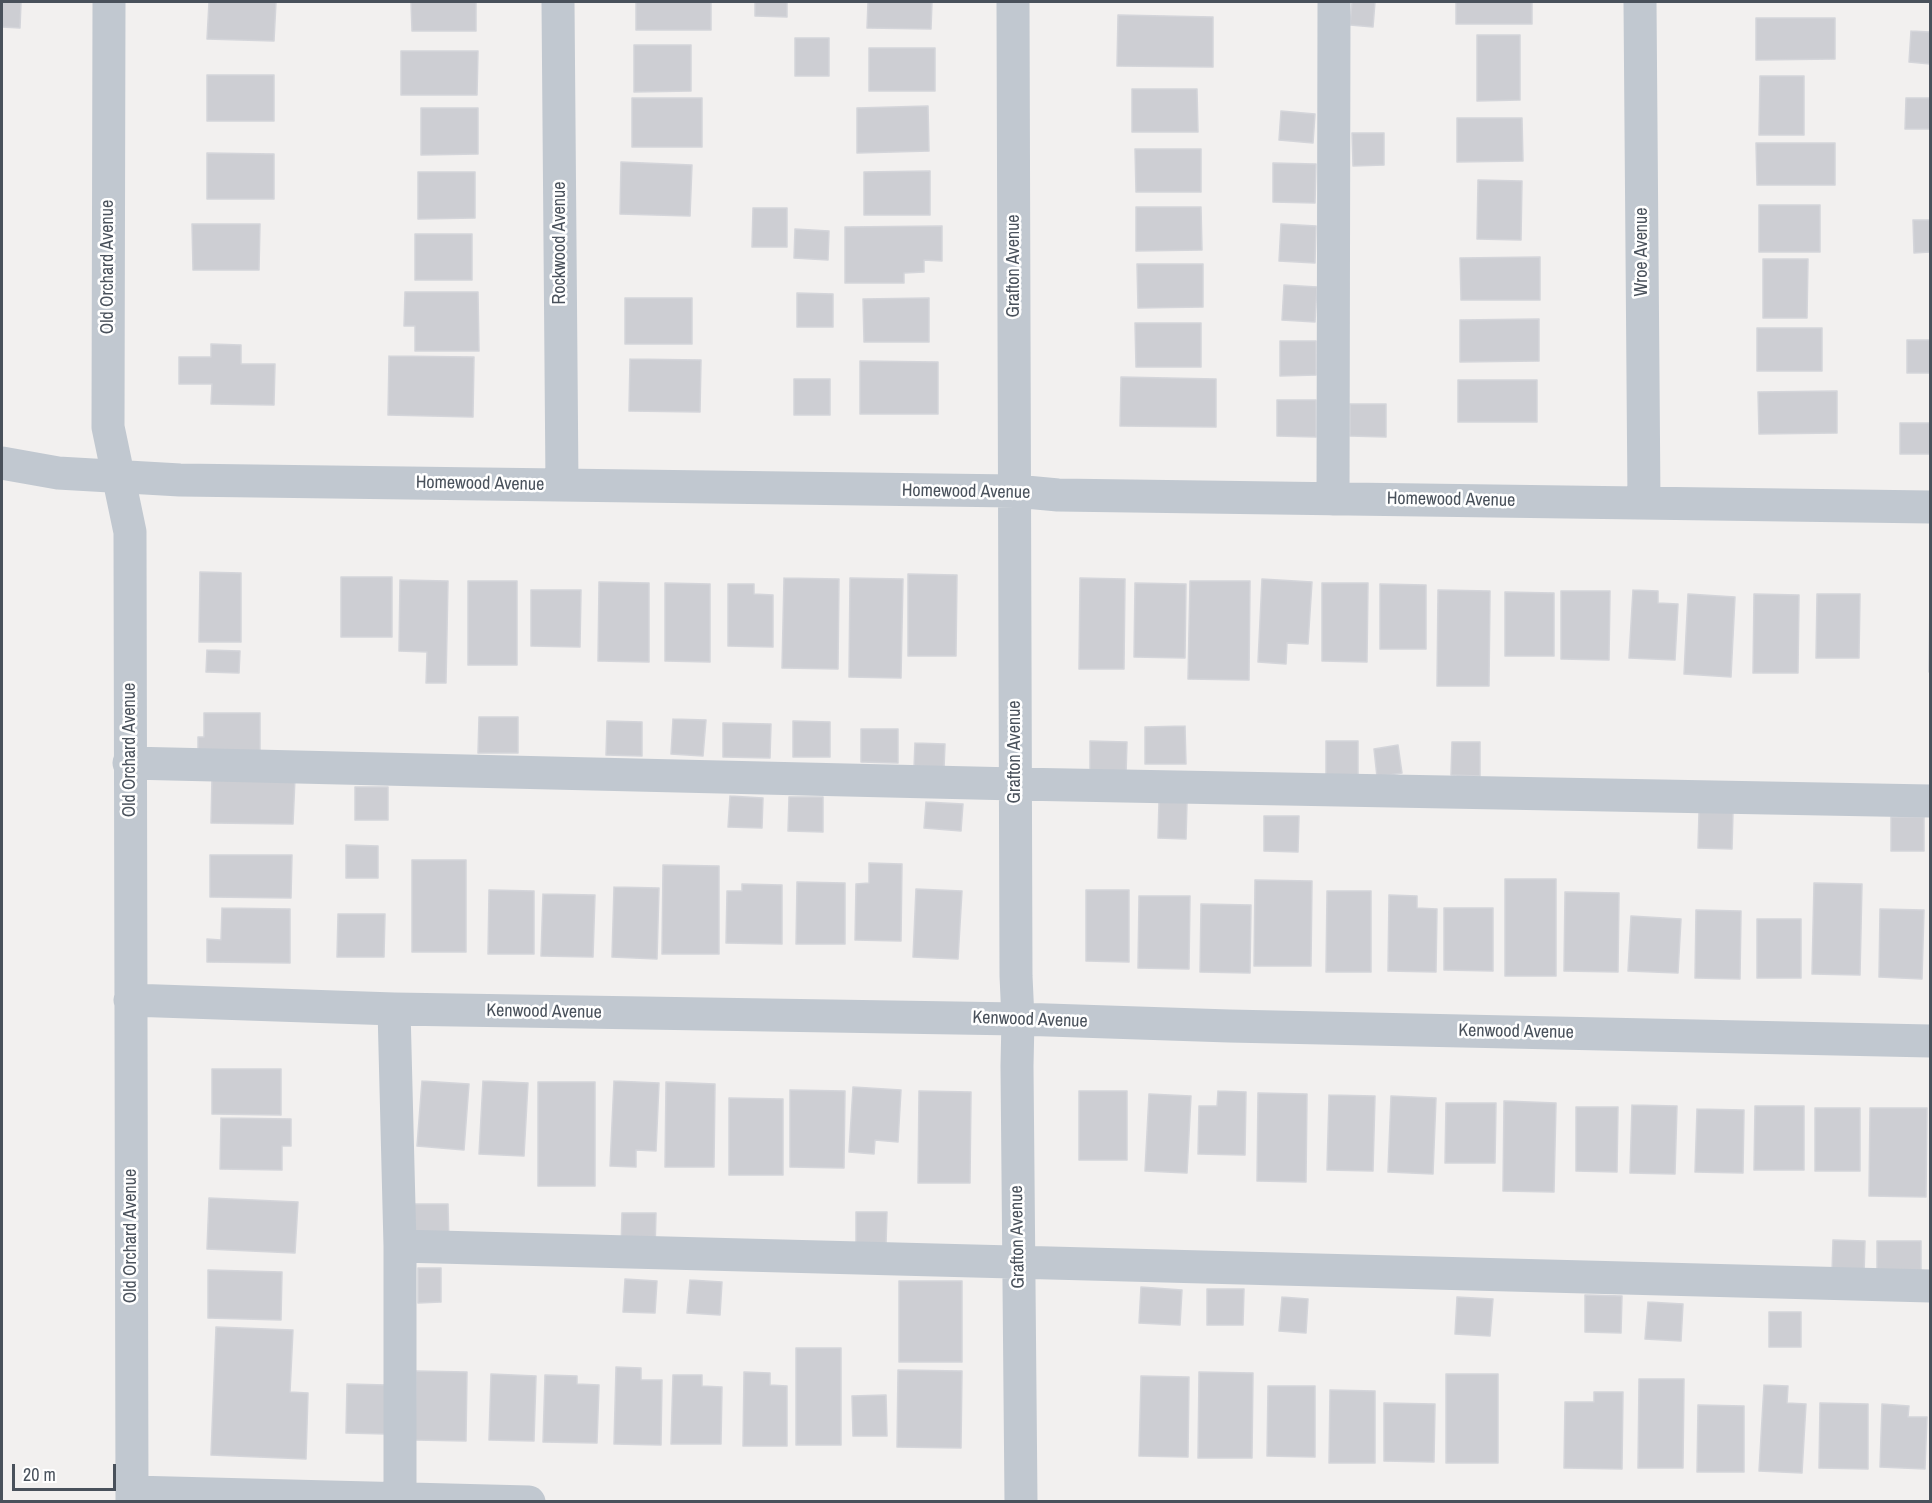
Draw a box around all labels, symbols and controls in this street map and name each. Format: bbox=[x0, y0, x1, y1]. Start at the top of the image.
street label: Rockwood Avenue bbox=[549, 182, 571, 304]
street label: Old Orchard Avenue bbox=[97, 200, 119, 334]
street label: Wroe Avenue bbox=[1631, 208, 1653, 296]
street label: Grafton Avenue bbox=[1003, 214, 1025, 318]
street label: Homewood Avenue bbox=[416, 472, 544, 496]
street label: Homewood Avenue bbox=[902, 480, 1030, 504]
street label: Homewood Avenue bbox=[1387, 488, 1515, 512]
street label: Old Orchard Avenue bbox=[119, 683, 141, 817]
street label: Grafton Avenue bbox=[1004, 700, 1026, 804]
street label: Kenwood Avenue bbox=[486, 1000, 602, 1024]
street label: Kenwood Avenue bbox=[972, 1007, 1088, 1033]
street label: Kenwood Avenue bbox=[1458, 1020, 1574, 1044]
street label: Old Orchard Avenue bbox=[120, 1169, 142, 1303]
street label: Grafton Avenue bbox=[1006, 1185, 1030, 1289]
scale bar bbox=[15, 1452, 118, 1490]
text: 20 m bbox=[23, 1462, 56, 1487]

